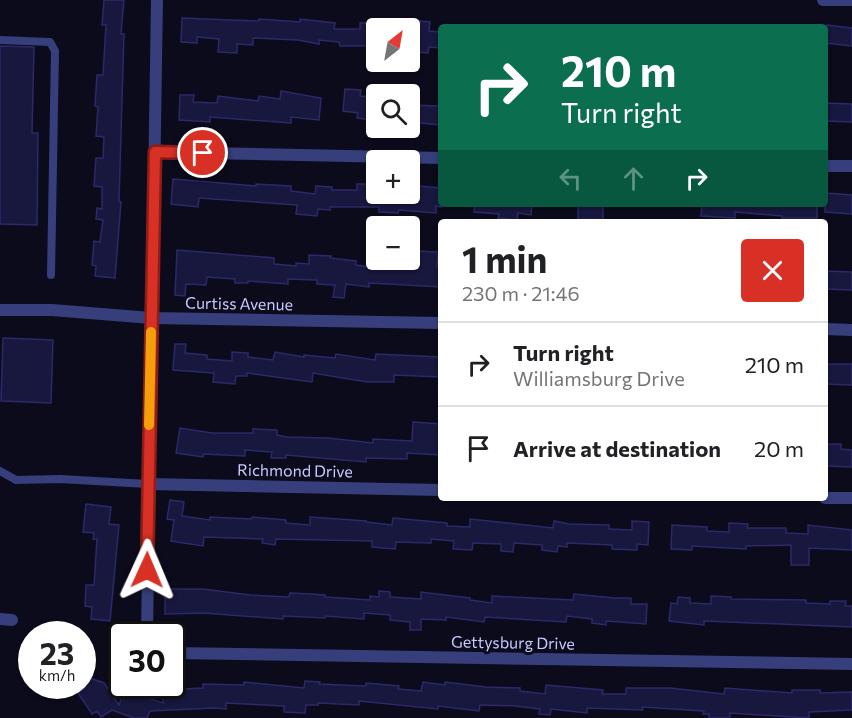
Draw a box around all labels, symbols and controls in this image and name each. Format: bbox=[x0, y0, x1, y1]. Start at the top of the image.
north arrow bbox=[366, 18, 420, 72]
map controls bbox=[366, 18, 420, 270]
text: 210 m bbox=[561, 44, 676, 96]
icon: right bbox=[462, 48, 540, 126]
button: search bbox=[366, 84, 420, 138]
text: Turn right bbox=[561, 96, 681, 129]
pin bbox=[177, 127, 228, 178]
icon: arrive bbox=[186, 136, 219, 169]
button: + bbox=[366, 150, 420, 204]
icon: left bbox=[554, 162, 587, 195]
icon: ahead bbox=[617, 162, 650, 195]
icon: right bbox=[680, 162, 713, 195]
button: − bbox=[366, 216, 420, 270]
text: 1 min bbox=[462, 236, 547, 280]
button: close bbox=[741, 239, 804, 302]
text: 230 m · 21:46 bbox=[462, 281, 580, 305]
street label: Curtiss Avenue bbox=[185, 293, 293, 313]
text: Turn right bbox=[513, 339, 614, 366]
icon: right bbox=[462, 348, 495, 381]
text: 210 m bbox=[745, 351, 804, 378]
text: Williamsburg Drive bbox=[513, 366, 685, 390]
icon: arrive bbox=[462, 432, 495, 465]
text: Arrive at destination bbox=[513, 435, 721, 462]
text: 20 m bbox=[754, 435, 804, 462]
street label: Richmond Drive bbox=[237, 459, 353, 481]
position arrow bbox=[115, 538, 179, 602]
speed limit sign: 30 bbox=[108, 621, 186, 699]
street label: Gettysburg Drive bbox=[451, 631, 575, 653]
text: 23 bbox=[40, 634, 74, 671]
text: km/h bbox=[39, 666, 75, 684]

